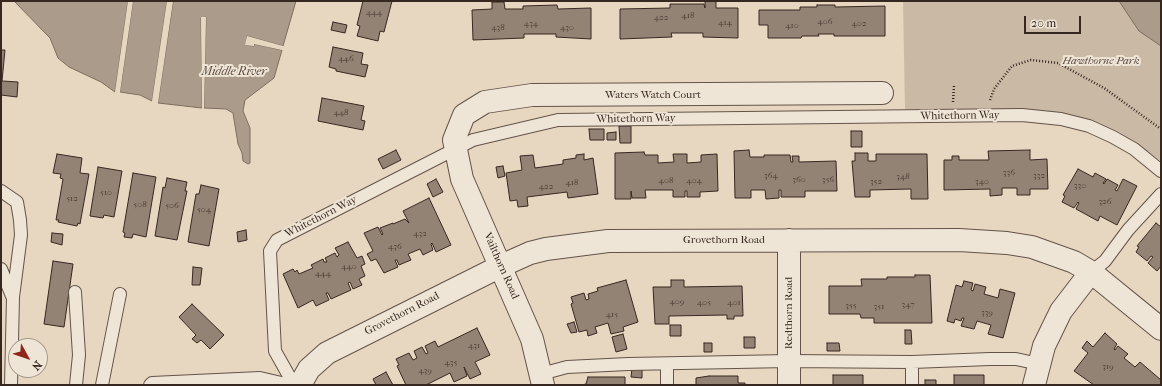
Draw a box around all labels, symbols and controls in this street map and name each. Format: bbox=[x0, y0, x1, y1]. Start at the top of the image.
house number: 444 bbox=[366, 8, 382, 18]
scale bar bbox=[1026, 8, 1083, 34]
house number: 418 bbox=[681, 11, 695, 21]
house number: 422 bbox=[654, 13, 668, 23]
text: 20 m bbox=[1031, 16, 1056, 30]
house number: 406 bbox=[817, 17, 833, 27]
house number: 414 bbox=[718, 18, 732, 28]
house number: 434 bbox=[524, 19, 538, 29]
house number: 402 bbox=[852, 19, 866, 29]
house number: 410 bbox=[785, 21, 799, 31]
house number: 438 bbox=[491, 23, 505, 33]
house number: 430 bbox=[560, 23, 574, 33]
house number: 446 bbox=[338, 54, 354, 64]
park label: Hawthorne Park bbox=[1063, 54, 1139, 68]
water label: Middle River bbox=[201, 65, 267, 79]
street label: Waters Watch Court bbox=[605, 88, 701, 102]
house number: 448 bbox=[333, 108, 349, 118]
street label: Whitethorn Way bbox=[920, 109, 1000, 123]
street label: Whitethorn Way bbox=[596, 112, 676, 126]
house number: 336 bbox=[1003, 168, 1015, 178]
house number: 364 bbox=[764, 171, 778, 181]
house number: 332 bbox=[1033, 171, 1045, 181]
house number: 348 bbox=[896, 172, 910, 182]
house number: 360 bbox=[792, 175, 806, 185]
house number: 356 bbox=[822, 175, 834, 185]
house number: 408 bbox=[659, 176, 673, 186]
house number: 404 bbox=[686, 176, 702, 186]
house number: 352 bbox=[870, 177, 882, 187]
house number: 340 bbox=[975, 177, 989, 187]
house number: 418 bbox=[565, 178, 579, 188]
house number: 330 bbox=[1074, 181, 1086, 191]
house number: 422 bbox=[539, 182, 553, 192]
house number: 510 bbox=[100, 188, 112, 198]
street label: Whitethorn Way bbox=[283, 193, 359, 241]
house number: 512 bbox=[66, 194, 78, 204]
house number: 326 bbox=[1098, 197, 1112, 207]
house number: 508 bbox=[133, 200, 147, 210]
house number: 506 bbox=[165, 201, 179, 211]
house number: 504 bbox=[197, 205, 211, 215]
house number: 432 bbox=[413, 229, 427, 239]
street label: Vailthorn Road bbox=[480, 231, 522, 301]
street label: Grovethorn Road bbox=[683, 233, 765, 247]
house number: 436 bbox=[388, 242, 402, 252]
house number: 440 bbox=[341, 262, 357, 272]
house number: 444 bbox=[315, 269, 331, 279]
street label: Redthorn Road bbox=[782, 277, 796, 349]
street label: Grovethorn Road bbox=[362, 290, 442, 338]
house number: 409 bbox=[670, 297, 684, 307]
house number: 405 bbox=[697, 298, 711, 308]
house number: 401 bbox=[727, 298, 741, 308]
house number: 347 bbox=[901, 300, 915, 310]
house number: 355 bbox=[845, 301, 857, 311]
house number: 351 bbox=[874, 302, 884, 312]
house number: 339 bbox=[981, 308, 993, 318]
house number: 415 bbox=[606, 310, 618, 320]
north arrow bbox=[8, 338, 48, 378]
house number: 431 bbox=[468, 341, 480, 351]
text: N bbox=[29, 358, 44, 373]
house number: 435 bbox=[445, 358, 457, 368]
house number: 319 bbox=[1102, 362, 1114, 372]
house number: 439 bbox=[418, 366, 432, 376]

